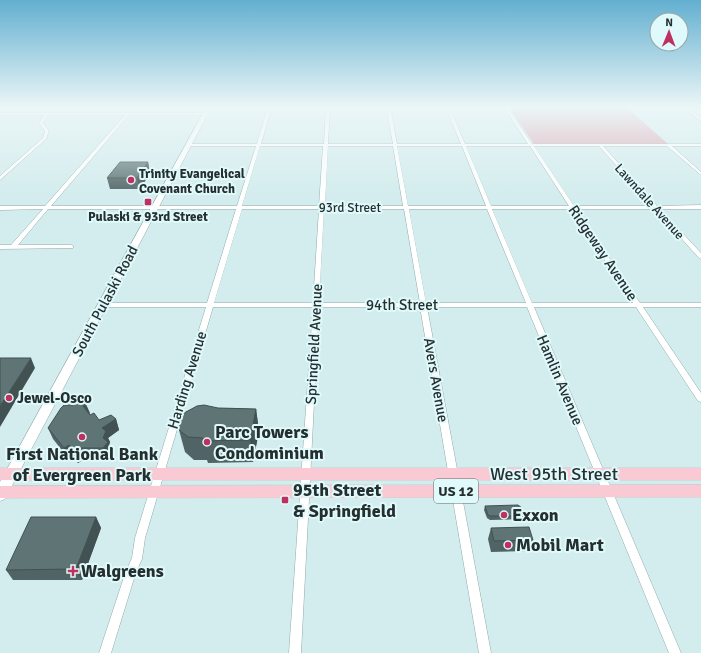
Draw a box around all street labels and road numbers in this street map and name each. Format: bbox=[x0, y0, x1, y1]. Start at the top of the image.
street label: Lawndale Avenue bbox=[611, 160, 688, 243]
street label: 93rd Street bbox=[319, 200, 382, 216]
street label: Ridgeway Avenue bbox=[564, 202, 642, 304]
street label: South Pulaski Road bbox=[68, 242, 142, 360]
street label: Springfield Avenue bbox=[302, 283, 326, 405]
street label: 94th Street bbox=[366, 296, 438, 314]
street label: Harding Avenue bbox=[164, 329, 210, 431]
street label: Hamlin Avenue bbox=[533, 332, 587, 428]
street label: Avers Avenue bbox=[420, 336, 452, 424]
street label: West 95th Street bbox=[490, 463, 618, 485]
road number: US 12 bbox=[434, 479, 478, 503]

